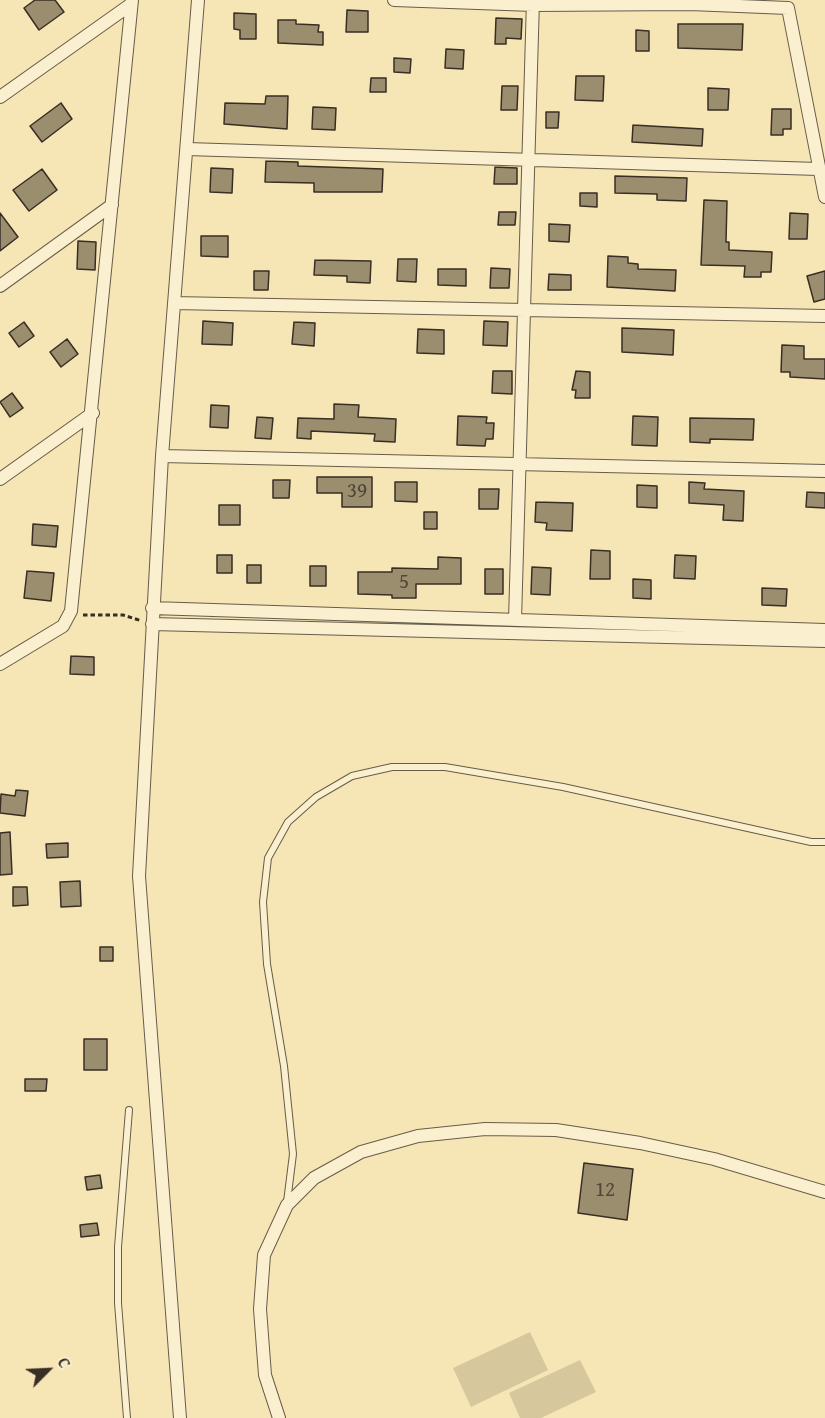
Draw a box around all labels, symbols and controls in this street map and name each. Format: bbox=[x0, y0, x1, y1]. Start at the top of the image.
house number: 39 bbox=[347, 479, 367, 505]
house number: 5 bbox=[399, 570, 409, 596]
house number: 12 bbox=[595, 1178, 615, 1204]
north arrow bbox=[18, 1340, 78, 1400]
text: С bbox=[52, 1354, 77, 1372]

